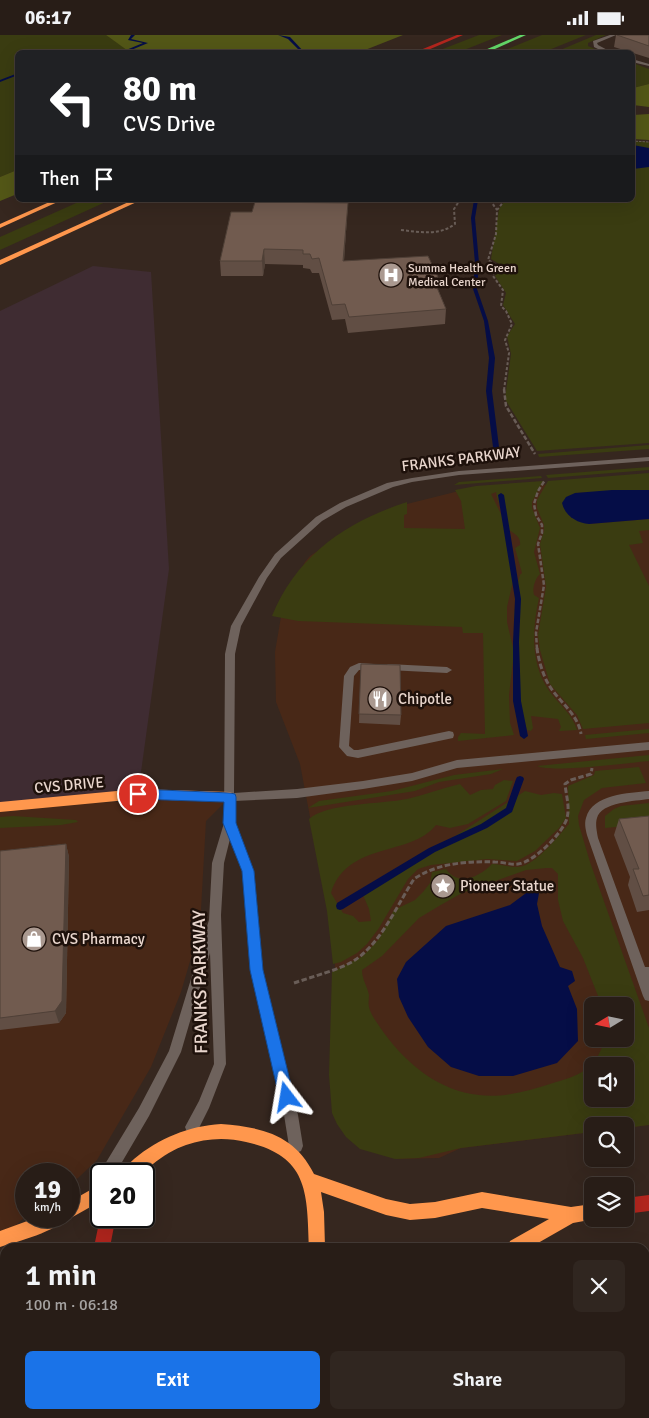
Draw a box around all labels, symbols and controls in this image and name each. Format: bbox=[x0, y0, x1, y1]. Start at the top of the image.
text: 06:17 bbox=[25, 6, 72, 30]
text: 80 m bbox=[123, 67, 197, 110]
icon: left bbox=[40, 70, 105, 135]
text: CVS Drive bbox=[123, 110, 215, 137]
icon: arrive bbox=[90, 165, 118, 193]
text: Then bbox=[40, 167, 80, 191]
place label: Summa Health Green Medical Center bbox=[408, 261, 516, 290]
hospital icon: Summa Health Green Medical Center bbox=[378, 262, 404, 288]
street label: FRANKS PARKWAY bbox=[400, 443, 522, 475]
restaurant icon: Chipotle bbox=[367, 686, 393, 712]
place label: Chipotle bbox=[398, 690, 452, 708]
street label: CVS DRIVE bbox=[33, 773, 105, 797]
pin bbox=[117, 773, 159, 815]
icon: arrive bbox=[124, 780, 152, 808]
place icon: Pioneer Statue bbox=[430, 873, 456, 899]
place label: Pioneer Statue bbox=[460, 877, 554, 895]
street label: FRANKS PARKWAY bbox=[188, 910, 212, 1054]
shop icon: CVS Pharmacy bbox=[21, 926, 47, 952]
place label: CVS Pharmacy bbox=[52, 930, 145, 948]
north arrow bbox=[584, 997, 634, 1047]
map controls bbox=[584, 997, 634, 1227]
button: sound bbox=[584, 1057, 634, 1107]
position arrow bbox=[260, 1070, 312, 1122]
button: search bbox=[584, 1117, 634, 1167]
speed limit sign: 20 bbox=[90, 1163, 155, 1228]
text: 19 bbox=[34, 1174, 61, 1205]
button: layers bbox=[584, 1177, 634, 1227]
text: km/h bbox=[34, 1200, 61, 1215]
text: 1 min bbox=[25, 1257, 97, 1294]
button: close bbox=[573, 1260, 625, 1312]
text: 100 m · 06:18 bbox=[25, 1295, 118, 1315]
button: Exit bbox=[25, 1351, 320, 1409]
button: Share bbox=[330, 1351, 625, 1409]

